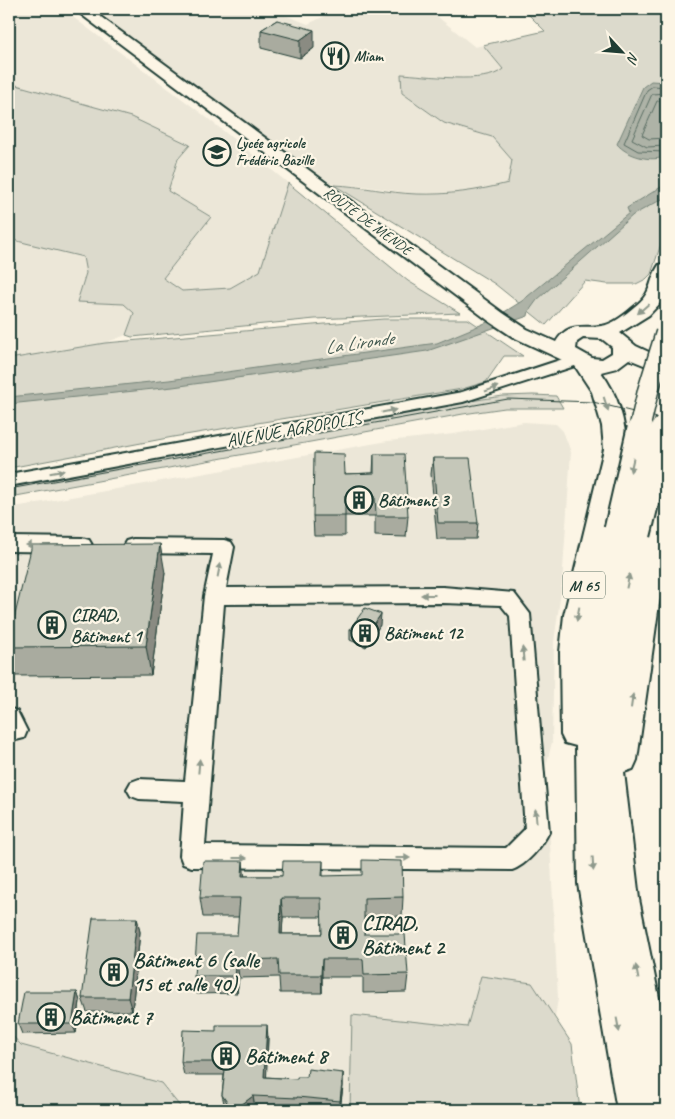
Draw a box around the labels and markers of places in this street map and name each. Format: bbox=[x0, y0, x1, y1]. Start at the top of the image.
restaurant icon: Miam bbox=[320, 41, 350, 71]
place label: Miam bbox=[354, 47, 384, 66]
place label: Lycée agricole Frédéric Bazille bbox=[236, 134, 315, 170]
school or university icon: Lycée agricole Frédéric Bazille bbox=[202, 137, 232, 167]
building icon: Bâtiment 3 bbox=[344, 485, 374, 515]
place label: Bâtiment 3 bbox=[378, 489, 450, 511]
place label: CIRAD, Bâtiment 1 bbox=[71, 604, 143, 647]
building icon: CIRAD, Bâtiment 1 bbox=[37, 610, 67, 640]
building icon: Bâtiment 12 bbox=[350, 618, 380, 648]
place label: Bâtiment 12 bbox=[384, 622, 465, 644]
place label: CIRAD, Bâtiment 2 bbox=[362, 910, 447, 960]
building icon: CIRAD, Bâtiment 2 bbox=[328, 920, 358, 950]
place label: Bâtiment 6 (salle 15 et salle 40) bbox=[133, 947, 261, 997]
building icon: Bâtiment 6 (salle 15 et salle 40) bbox=[99, 957, 129, 987]
building icon: Bâtiment 7 bbox=[36, 1002, 66, 1032]
place label: Bâtiment 7 bbox=[70, 1004, 155, 1030]
building icon: Bâtiment 8 bbox=[211, 1041, 241, 1071]
place label: Bâtiment 8 bbox=[245, 1043, 330, 1069]

